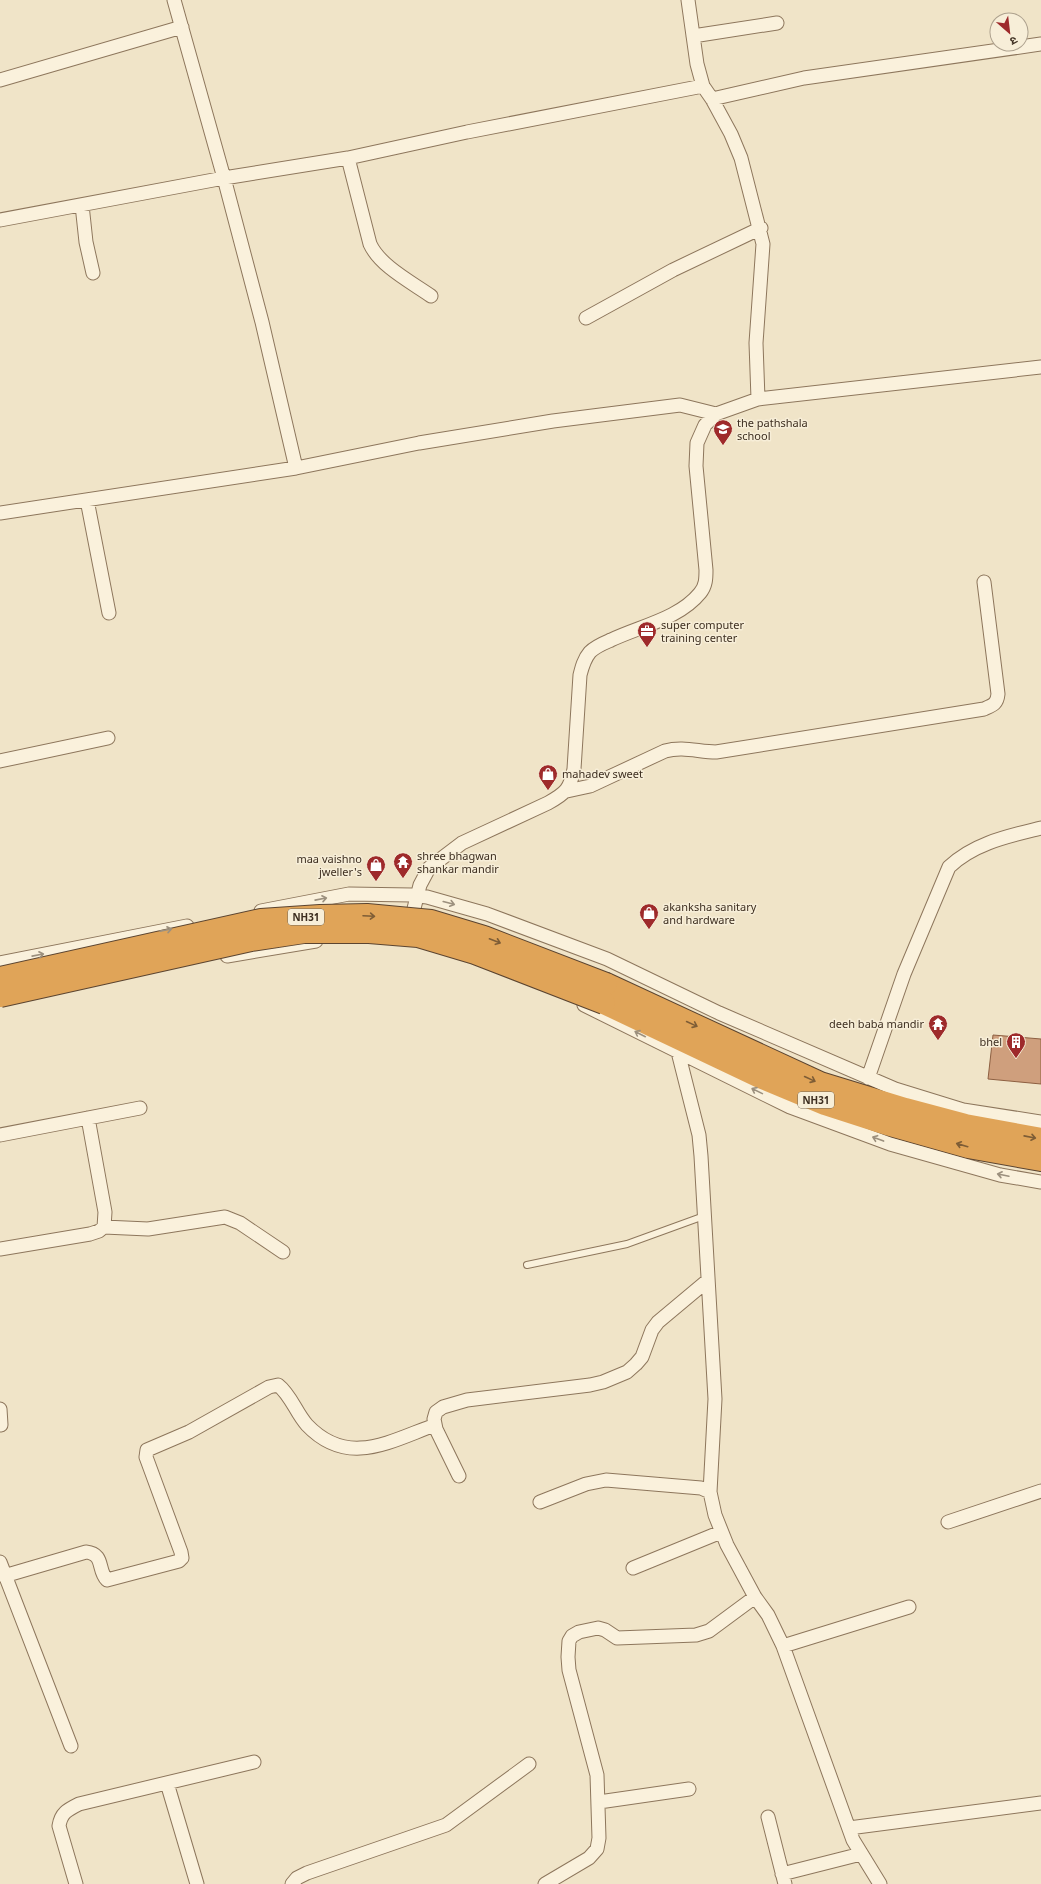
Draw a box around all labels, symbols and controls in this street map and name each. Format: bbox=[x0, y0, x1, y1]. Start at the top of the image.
north arrow bbox=[989, 12, 1029, 52]
text: उ bbox=[1007, 32, 1019, 48]
place label: the pathshala school bbox=[737, 417, 808, 444]
school or university icon: the pathshala school bbox=[712, 418, 734, 446]
place label: super computer training center bbox=[661, 619, 744, 646]
office icon: super computer training center bbox=[636, 620, 658, 648]
shop icon: mahadev sweet bbox=[537, 763, 559, 791]
place label: mahadev sweet bbox=[562, 768, 643, 782]
place label: shree bhagwan shankar mandir bbox=[417, 850, 499, 877]
temple icon: shree bhagwan shankar mandir bbox=[392, 851, 414, 879]
place label: maa vaishno jweller's bbox=[296, 853, 362, 880]
shop icon: maa vaishno jweller's bbox=[365, 854, 387, 882]
one-way arrow bbox=[314, 895, 327, 903]
one-way arrow bbox=[443, 900, 456, 907]
place label: akanksha sanitary and hardware bbox=[663, 901, 757, 928]
shop icon: akanksha sanitary and hardware bbox=[638, 902, 660, 930]
road number: NH31 bbox=[288, 909, 324, 925]
one-way arrow bbox=[362, 912, 375, 919]
one-way arrow bbox=[159, 925, 172, 933]
one-way arrow bbox=[489, 938, 501, 946]
one-way arrow bbox=[31, 951, 44, 959]
temple icon: deeh baba mandir bbox=[927, 1013, 949, 1041]
place label: deeh baba mandir bbox=[829, 1018, 924, 1032]
one-way arrow bbox=[686, 1021, 698, 1028]
one-way arrow bbox=[635, 1030, 647, 1037]
building icon: bhel bbox=[1005, 1031, 1027, 1059]
place label: bhel bbox=[979, 1036, 1002, 1050]
one-way arrow bbox=[804, 1076, 816, 1083]
one-way arrow bbox=[751, 1087, 763, 1094]
road number: NH31 bbox=[798, 1092, 834, 1108]
one-way arrow bbox=[1023, 1134, 1036, 1142]
one-way arrow bbox=[872, 1135, 884, 1143]
one-way arrow bbox=[955, 1141, 968, 1148]
one-way arrow bbox=[996, 1170, 1009, 1178]

